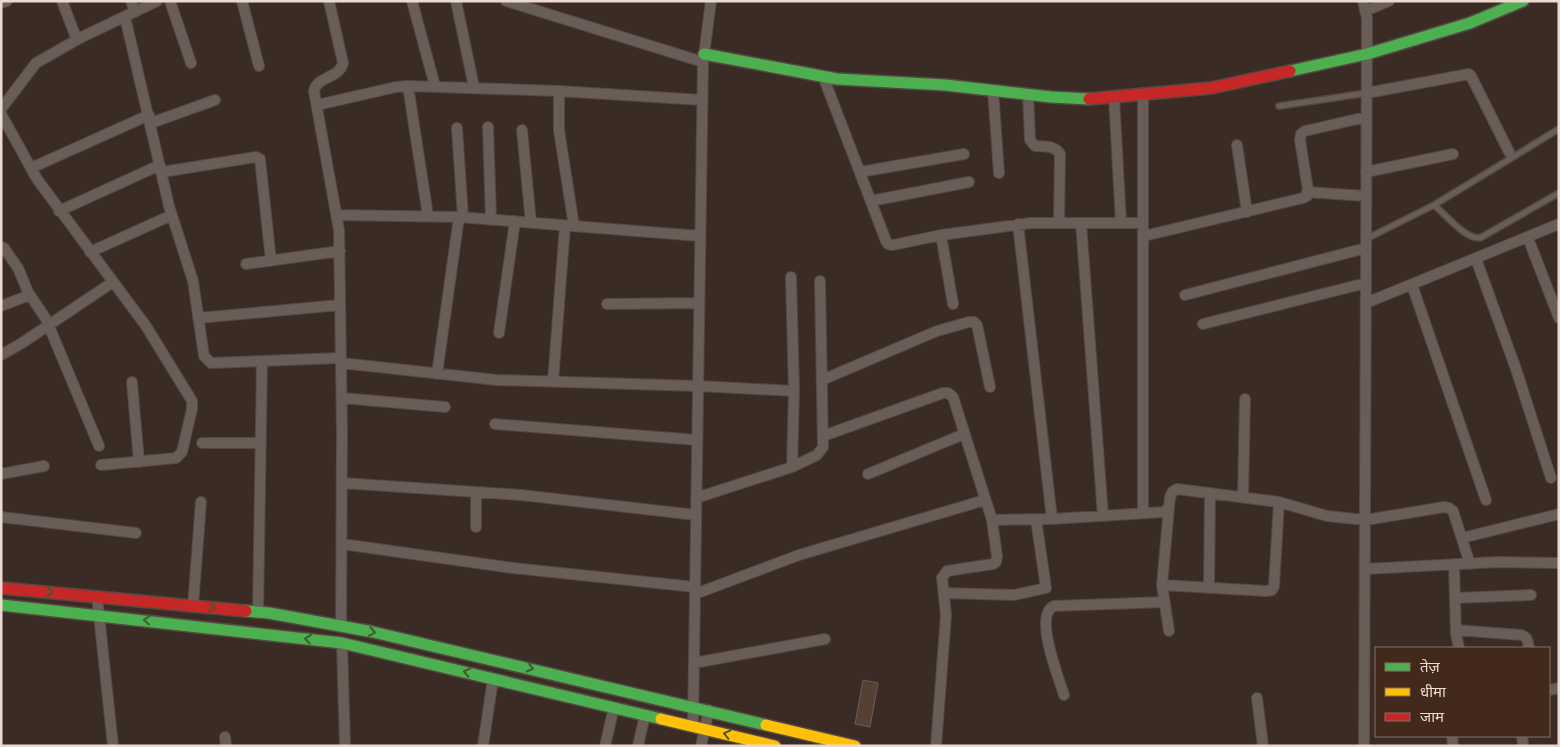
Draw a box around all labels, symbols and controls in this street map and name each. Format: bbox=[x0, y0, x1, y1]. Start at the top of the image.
one-way arrow bbox=[46, 586, 54, 597]
one-way arrow bbox=[208, 602, 216, 613]
one-way arrow bbox=[143, 615, 151, 626]
one-way arrow bbox=[368, 626, 377, 636]
one-way arrow bbox=[304, 634, 312, 645]
legend bbox=[1375, 647, 1550, 737]
text: तेज़ bbox=[1420, 658, 1441, 675]
one-way arrow bbox=[526, 662, 535, 673]
one-way arrow bbox=[463, 667, 472, 678]
text: धीमा bbox=[1420, 684, 1447, 700]
text: जाम bbox=[1420, 709, 1445, 725]
one-way arrow bbox=[723, 729, 732, 740]

